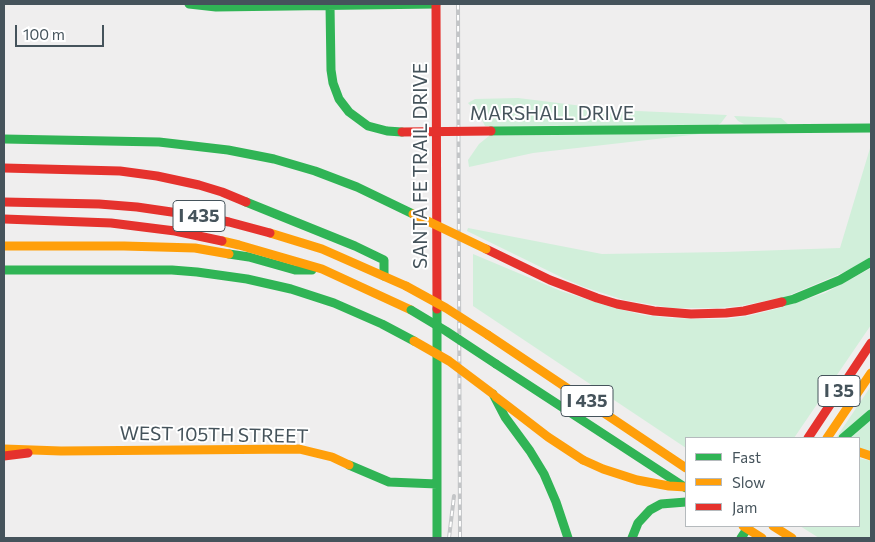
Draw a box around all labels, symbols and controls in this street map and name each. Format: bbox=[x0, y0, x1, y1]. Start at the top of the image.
scale bar bbox=[18, 15, 106, 47]
text: 100 m bbox=[23, 25, 65, 43]
street label: SANTA FE TRAIL DRIVE bbox=[410, 63, 432, 269]
street label: MARSHALL DRIVE bbox=[470, 103, 634, 125]
road number: I 435 bbox=[173, 200, 225, 232]
road number: I 35 bbox=[818, 376, 860, 406]
road number: I 435 bbox=[561, 386, 613, 416]
street label: WEST 105TH STREET bbox=[119, 422, 309, 448]
legend bbox=[685, 437, 860, 527]
text: Fast bbox=[732, 448, 761, 466]
text: Slow bbox=[732, 473, 765, 491]
text: Jam bbox=[732, 498, 757, 516]

